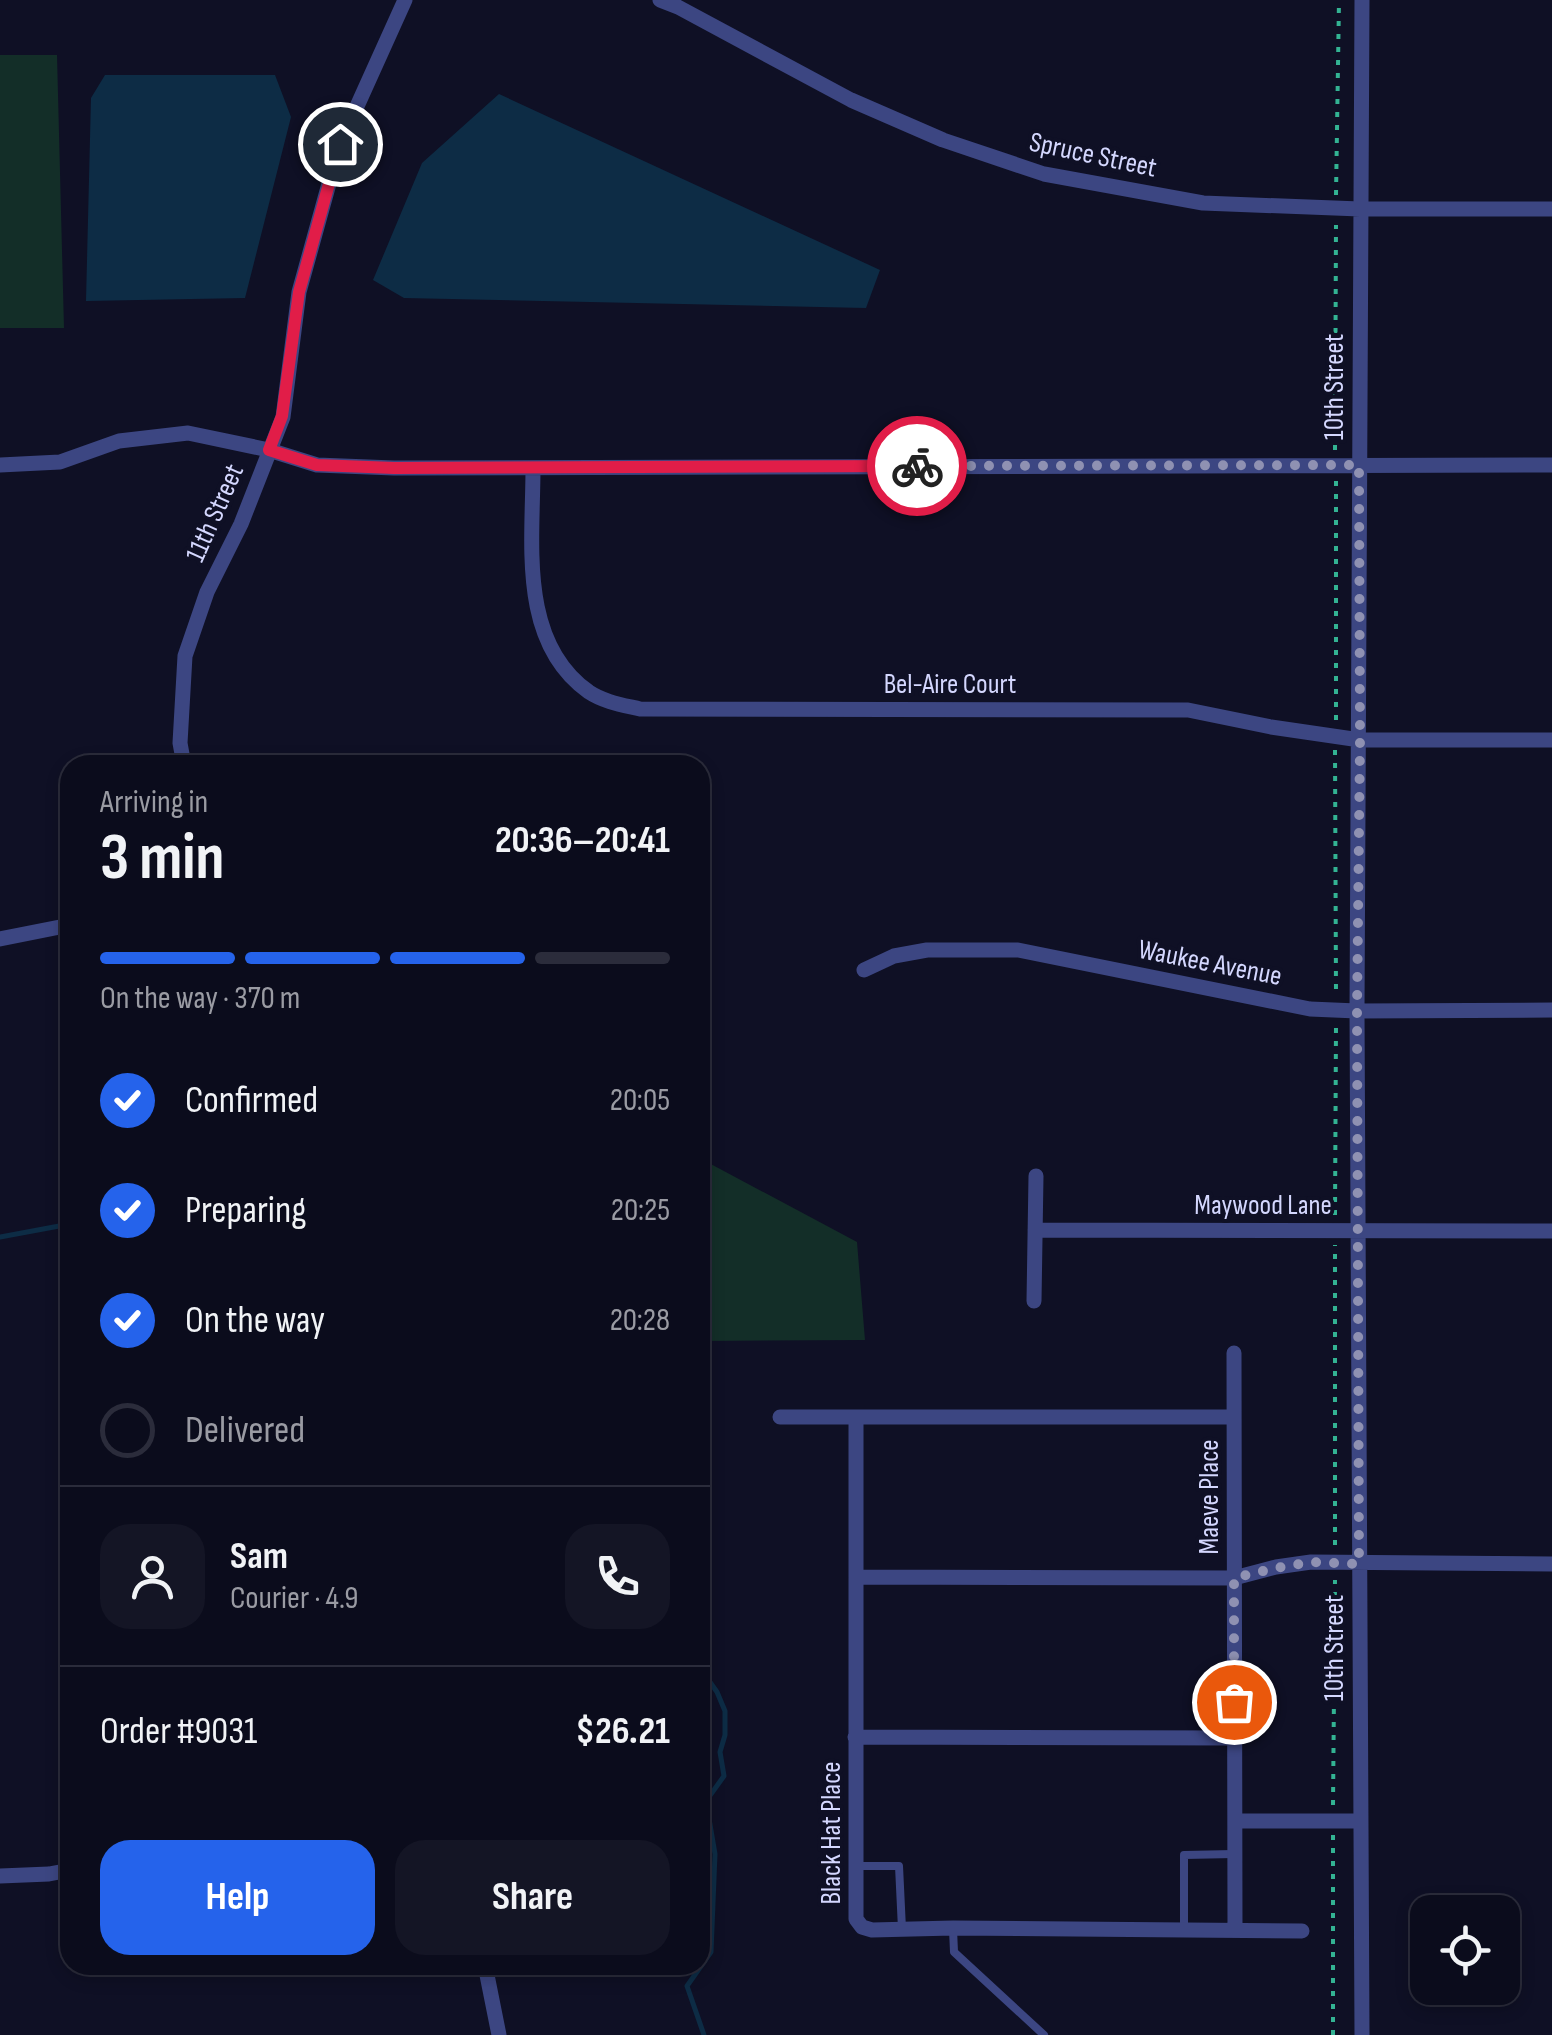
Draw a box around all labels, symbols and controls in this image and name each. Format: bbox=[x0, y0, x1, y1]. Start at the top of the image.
pin bbox=[298, 102, 383, 187]
icon: home bbox=[313, 117, 368, 172]
street label: Spruce Street bbox=[1026, 125, 1160, 185]
street label: 10th Street bbox=[1318, 334, 1351, 440]
courier bbox=[867, 416, 967, 516]
icon: bike bbox=[890, 439, 945, 494]
street label: 11th Street bbox=[179, 459, 251, 567]
street label: Bel-Aire Court bbox=[884, 668, 1016, 701]
text: Arriving in bbox=[100, 783, 208, 822]
text: 20:36–20:41 bbox=[495, 818, 670, 863]
text: 3 min bbox=[100, 820, 224, 898]
street label: Waukee Avenue bbox=[1135, 933, 1285, 993]
text: On the way · 370 m bbox=[100, 979, 300, 1018]
icon: check bbox=[100, 1073, 155, 1128]
text: Confirmed bbox=[185, 1078, 318, 1123]
text: 20:05 bbox=[610, 1081, 670, 1120]
icon: check bbox=[100, 1183, 155, 1238]
text: Preparing bbox=[185, 1188, 306, 1233]
street label: Maywood Lane bbox=[1194, 1189, 1332, 1222]
text: 20:25 bbox=[611, 1191, 670, 1230]
icon: check bbox=[100, 1293, 155, 1348]
text: On the way bbox=[185, 1298, 325, 1343]
text: 20:28 bbox=[610, 1301, 670, 1340]
text: Delivered bbox=[185, 1408, 305, 1453]
street label: Maeve Place bbox=[1193, 1440, 1226, 1554]
button: person bbox=[100, 1524, 205, 1629]
button: phone bbox=[565, 1524, 670, 1629]
text: Sam bbox=[230, 1534, 288, 1579]
text: Courier · 4.9 bbox=[230, 1579, 358, 1618]
street label: 10th Street bbox=[1318, 1595, 1351, 1701]
pin bbox=[1192, 1660, 1277, 1745]
icon: bag bbox=[1207, 1675, 1262, 1730]
text: Order #9031 bbox=[100, 1709, 257, 1754]
text: $26.21 bbox=[576, 1709, 670, 1754]
street label: Black Hat Place bbox=[815, 1762, 848, 1904]
button: Help bbox=[100, 1840, 375, 1955]
button: Share bbox=[395, 1840, 670, 1955]
map controls bbox=[1410, 1895, 1520, 2005]
button: locate bbox=[1410, 1895, 1520, 2005]

